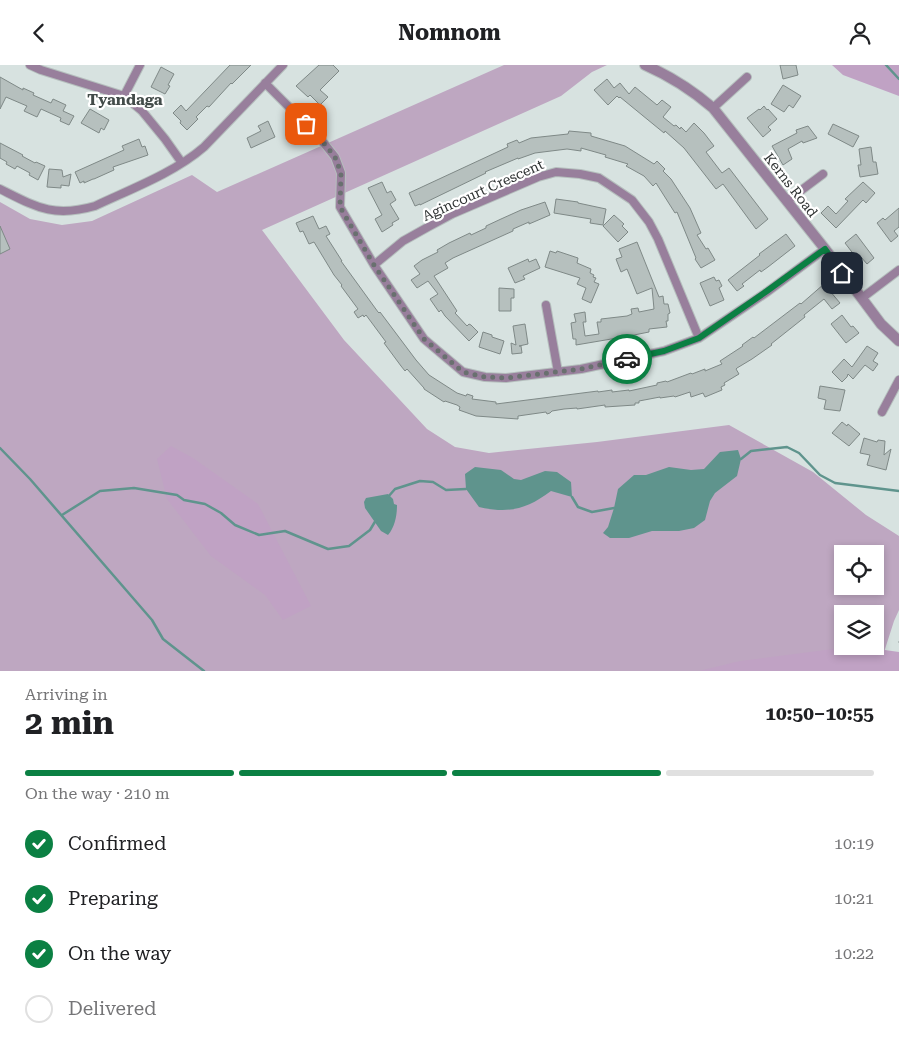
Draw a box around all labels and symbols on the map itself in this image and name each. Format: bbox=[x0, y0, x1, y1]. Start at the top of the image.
district label: Tyandaga bbox=[87, 91, 163, 109]
pin bbox=[285, 103, 327, 145]
street label: Kerns Road bbox=[761, 150, 821, 220]
street label: Agincourt Crescent bbox=[420, 156, 546, 224]
pin bbox=[821, 252, 863, 294]
courier bbox=[602, 334, 652, 384]

